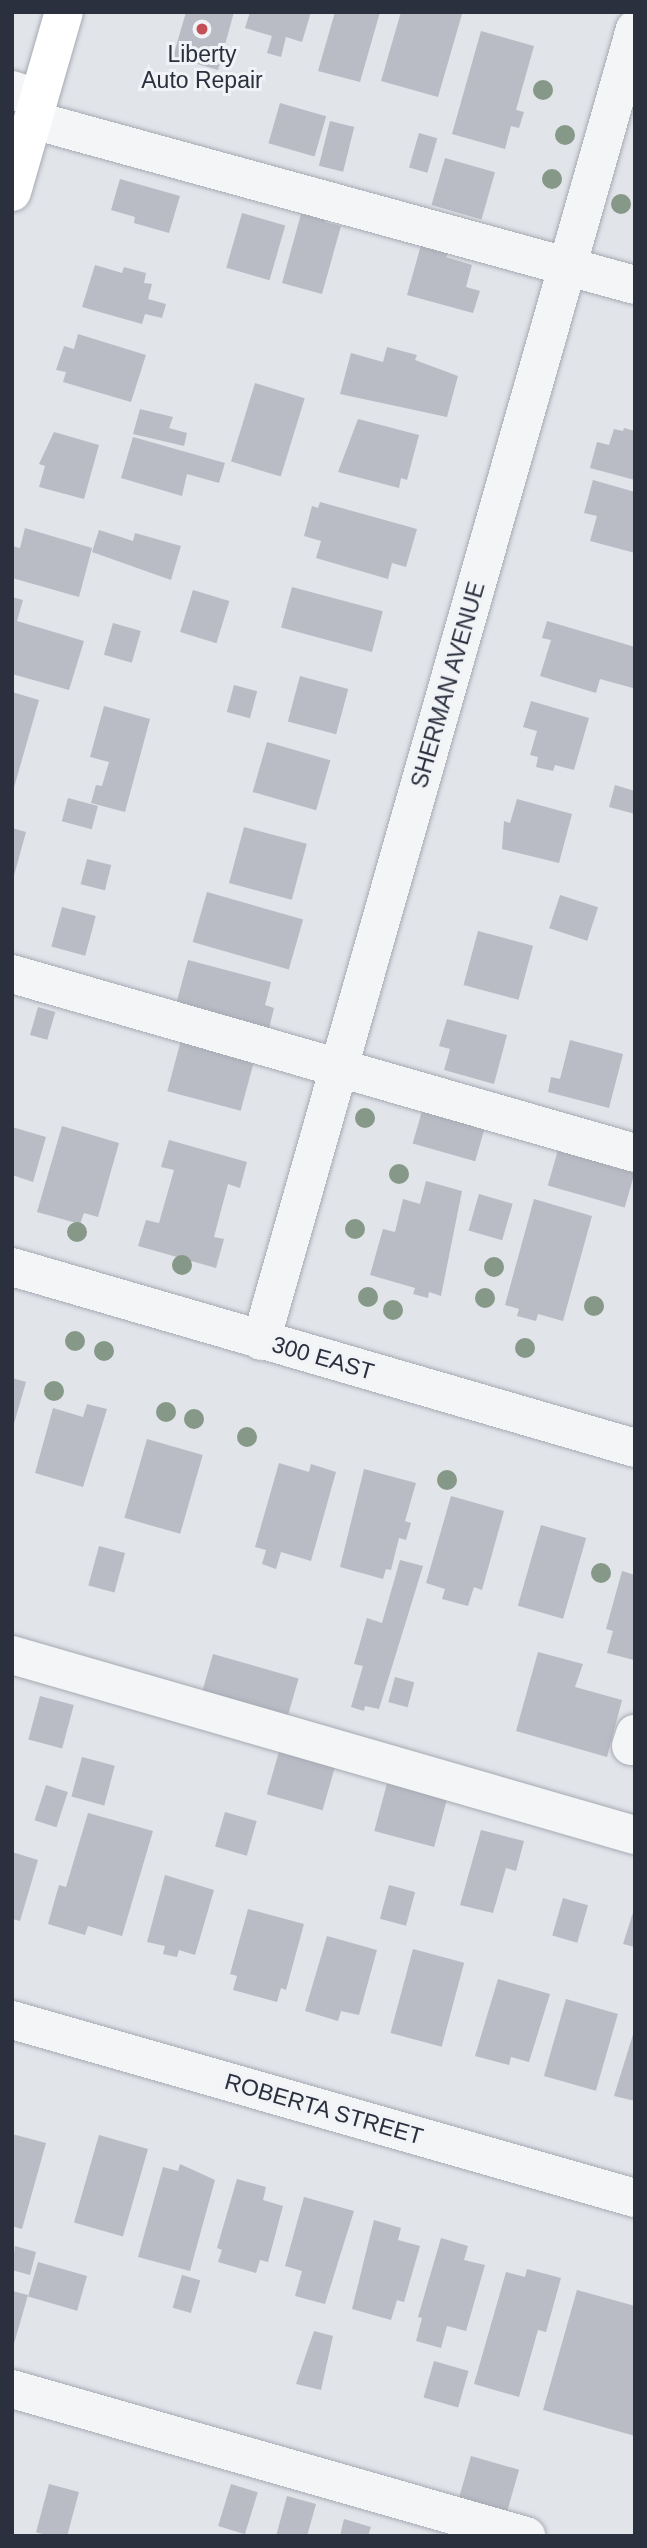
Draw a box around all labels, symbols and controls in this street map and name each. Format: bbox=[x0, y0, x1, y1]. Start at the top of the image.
marker: Liberty Auto Repair bbox=[194, 21, 210, 37]
place label: Liberty Auto Repair bbox=[141, 40, 263, 94]
street label: SHERMAN AVENUE bbox=[405, 578, 491, 792]
street label: 300 EAST bbox=[269, 1330, 377, 1386]
street label: ROBERTA STREET bbox=[221, 2067, 427, 2151]

